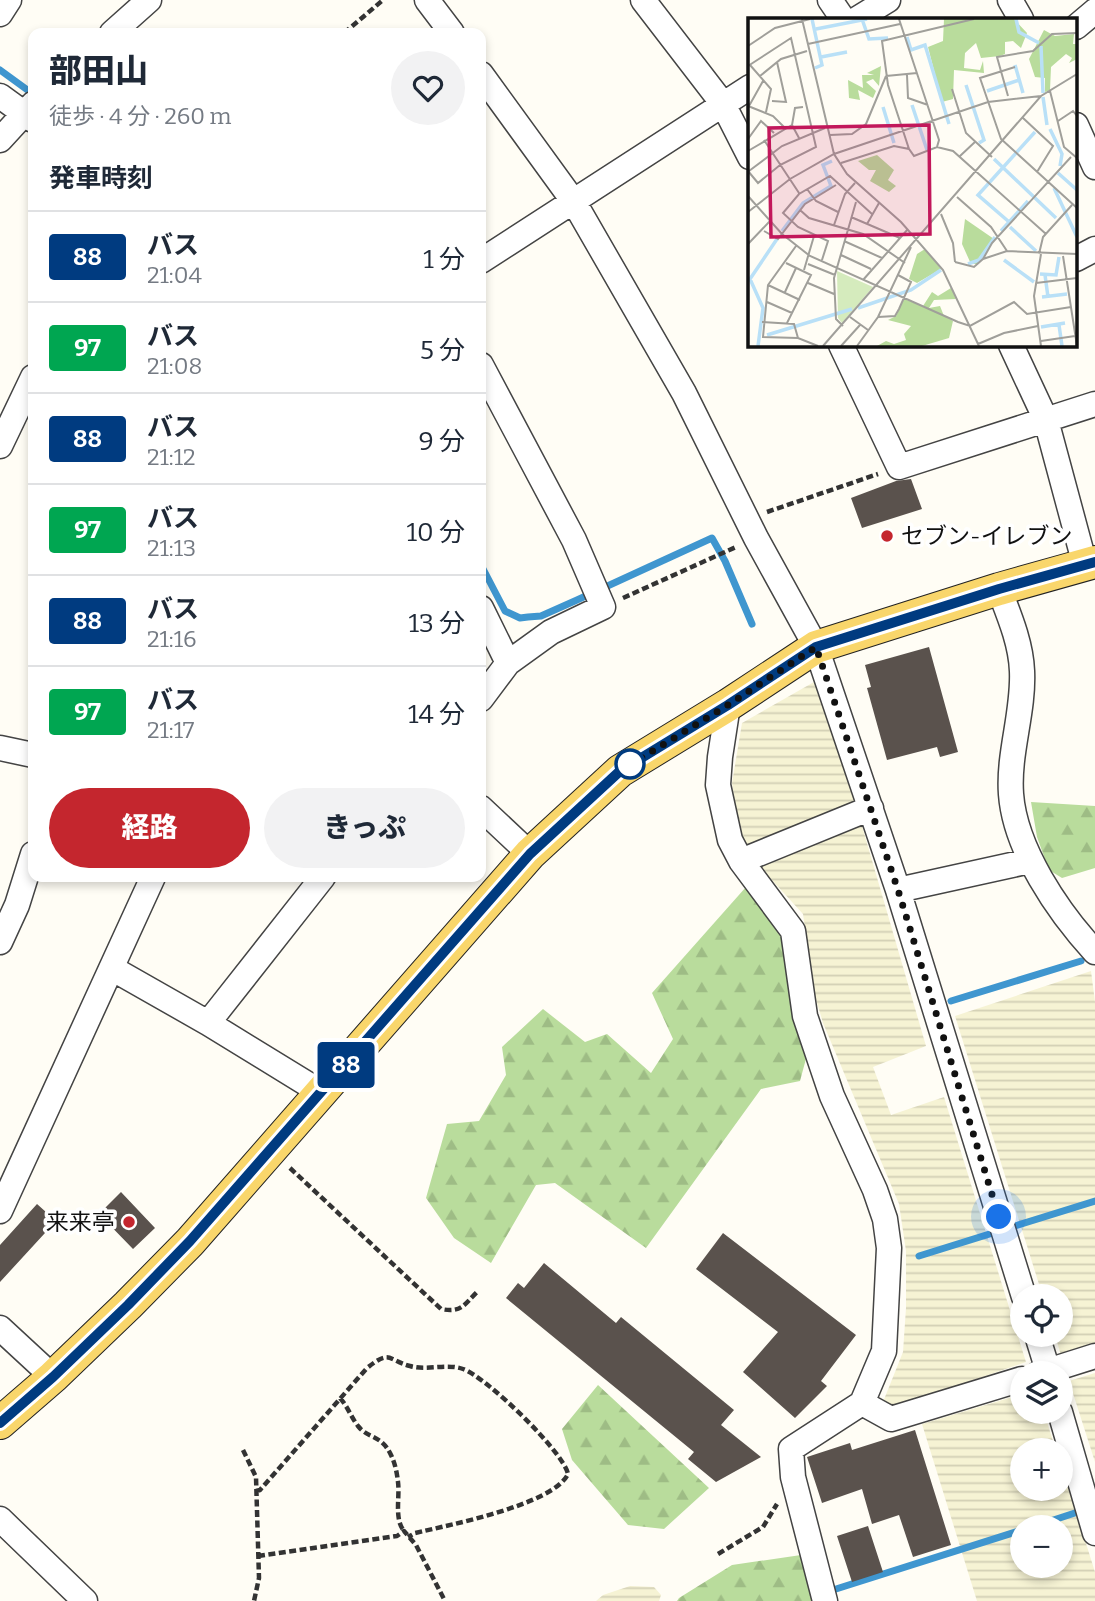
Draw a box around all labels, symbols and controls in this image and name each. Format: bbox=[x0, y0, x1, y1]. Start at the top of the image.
inset map bbox=[748, 18, 1078, 346]
text: 部田山 bbox=[49, 51, 148, 91]
button: heart bbox=[391, 51, 465, 125]
text: 徒歩 · 4 分 · 260 m bbox=[49, 102, 231, 130]
text: 発車時刻 bbox=[49, 163, 153, 194]
text: バス bbox=[147, 230, 199, 261]
text: 88 bbox=[73, 243, 102, 271]
text: 1 分 bbox=[423, 244, 465, 275]
text: 21:04 bbox=[147, 261, 202, 289]
text: バス bbox=[147, 321, 199, 352]
text: 97 bbox=[74, 334, 101, 362]
text: 5 分 bbox=[420, 335, 465, 366]
text: 21:08 bbox=[147, 352, 202, 380]
text: バス bbox=[147, 412, 199, 443]
text: 88 bbox=[73, 425, 102, 453]
text: 9 分 bbox=[419, 426, 465, 457]
text: 21:12 bbox=[147, 443, 196, 471]
text: バス bbox=[147, 503, 199, 534]
text: 97 bbox=[74, 516, 101, 544]
text: 10 分 bbox=[407, 517, 465, 548]
place label: セブン-イレブン bbox=[901, 522, 1073, 550]
marker: セブン-イレブン bbox=[879, 528, 895, 544]
text: 21:13 bbox=[147, 534, 196, 562]
text: バス bbox=[147, 594, 199, 625]
text: 88 bbox=[73, 607, 102, 635]
text: 13 分 bbox=[408, 608, 465, 639]
text: 21:16 bbox=[147, 625, 197, 653]
text: バス bbox=[147, 685, 199, 716]
text: 97 bbox=[74, 698, 101, 726]
text: 14 分 bbox=[408, 699, 465, 730]
text: 21:17 bbox=[147, 716, 194, 744]
unlabelled marker bbox=[615, 749, 645, 779]
button: 経路 bbox=[49, 788, 250, 868]
button: きっぷ bbox=[264, 788, 465, 868]
line badge: 88 bbox=[314, 1042, 378, 1088]
text: 88 bbox=[332, 1051, 360, 1079]
your location bbox=[981, 1199, 1016, 1234]
place label: 来来亭 bbox=[46, 1208, 115, 1236]
marker: 来来亭 bbox=[121, 1214, 137, 1230]
map controls bbox=[1010, 1284, 1073, 1578]
button: locate bbox=[1010, 1284, 1073, 1347]
button: layers bbox=[1010, 1361, 1073, 1424]
button: + bbox=[1010, 1438, 1073, 1501]
button: − bbox=[1010, 1515, 1073, 1578]

